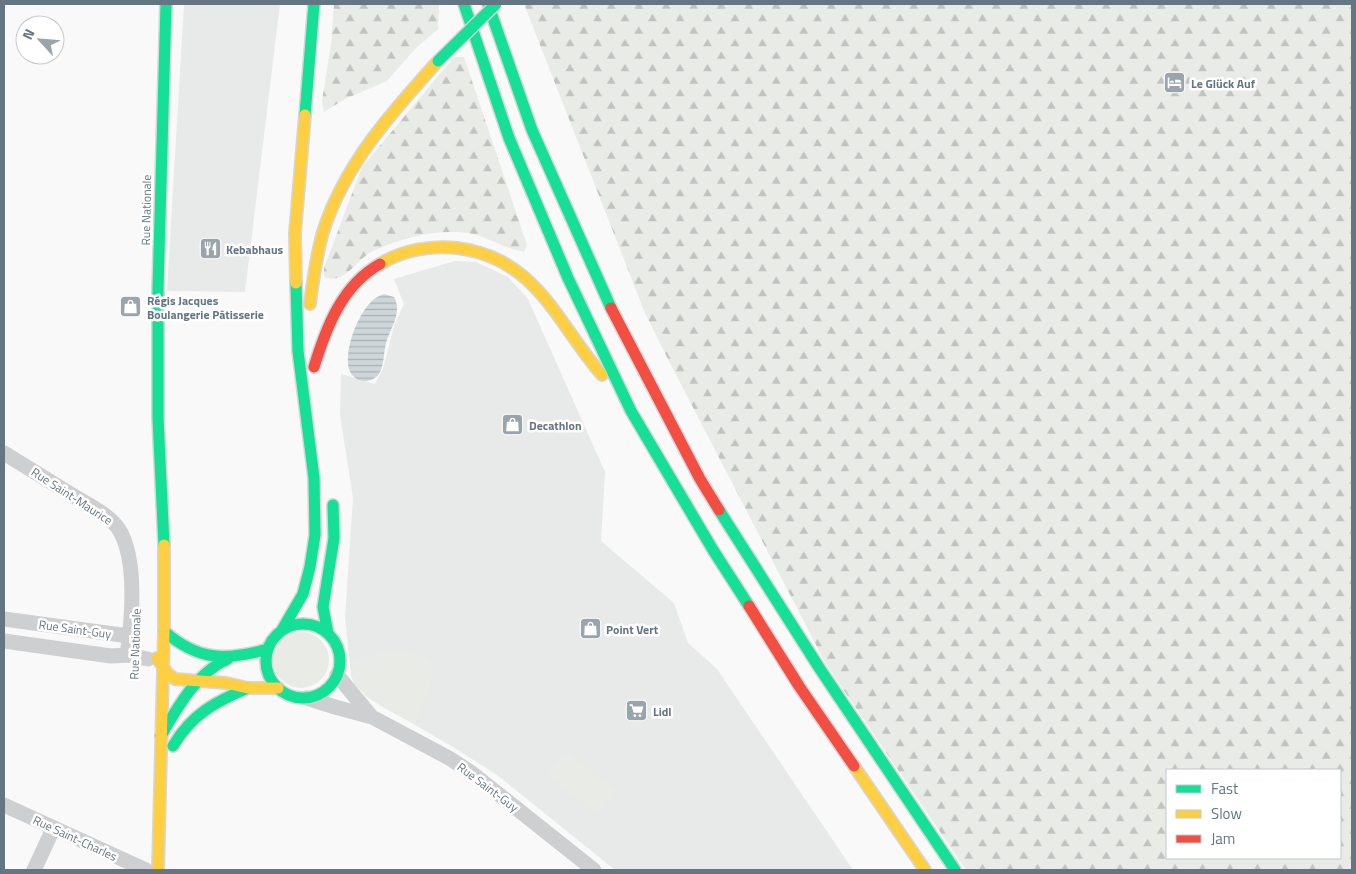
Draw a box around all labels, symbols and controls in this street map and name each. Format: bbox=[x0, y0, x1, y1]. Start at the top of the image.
north arrow bbox=[15, 15, 65, 65]
text: N bbox=[16, 25, 39, 43]
hotel icon: Le Glück Auf bbox=[1163, 71, 1187, 95]
place label: Le Glück Auf bbox=[1191, 74, 1256, 93]
street label: Rue Nationale bbox=[136, 174, 156, 246]
restaurant icon: Kebabhaus bbox=[198, 237, 222, 261]
place label: Kebabhaus bbox=[226, 240, 284, 259]
place label: Régis Jacques Boulangerie Pâtisserie bbox=[147, 291, 264, 324]
shop icon: Régis Jacques Boulangerie Pâtisserie bbox=[119, 295, 143, 319]
shop icon: Decathlon bbox=[501, 413, 525, 437]
place label: Decathlon bbox=[529, 416, 582, 435]
street label: Rue Saint-Maurice bbox=[28, 463, 116, 529]
street label: Rue Nationale bbox=[124, 608, 146, 680]
street label: Rue Saint-Guy bbox=[38, 615, 113, 643]
shop icon: Point Vert bbox=[578, 617, 602, 641]
place label: Point Vert bbox=[606, 620, 659, 639]
supermarket icon: Lidl bbox=[625, 699, 649, 723]
place label: Lidl bbox=[653, 702, 672, 721]
street label: Rue Saint-Guy bbox=[453, 758, 523, 817]
legend bbox=[1166, 769, 1341, 859]
text: Fast bbox=[1211, 777, 1239, 800]
text: Slow bbox=[1211, 802, 1242, 825]
street label: Rue Saint-Charles bbox=[30, 810, 120, 866]
text: Jam bbox=[1211, 827, 1235, 850]

